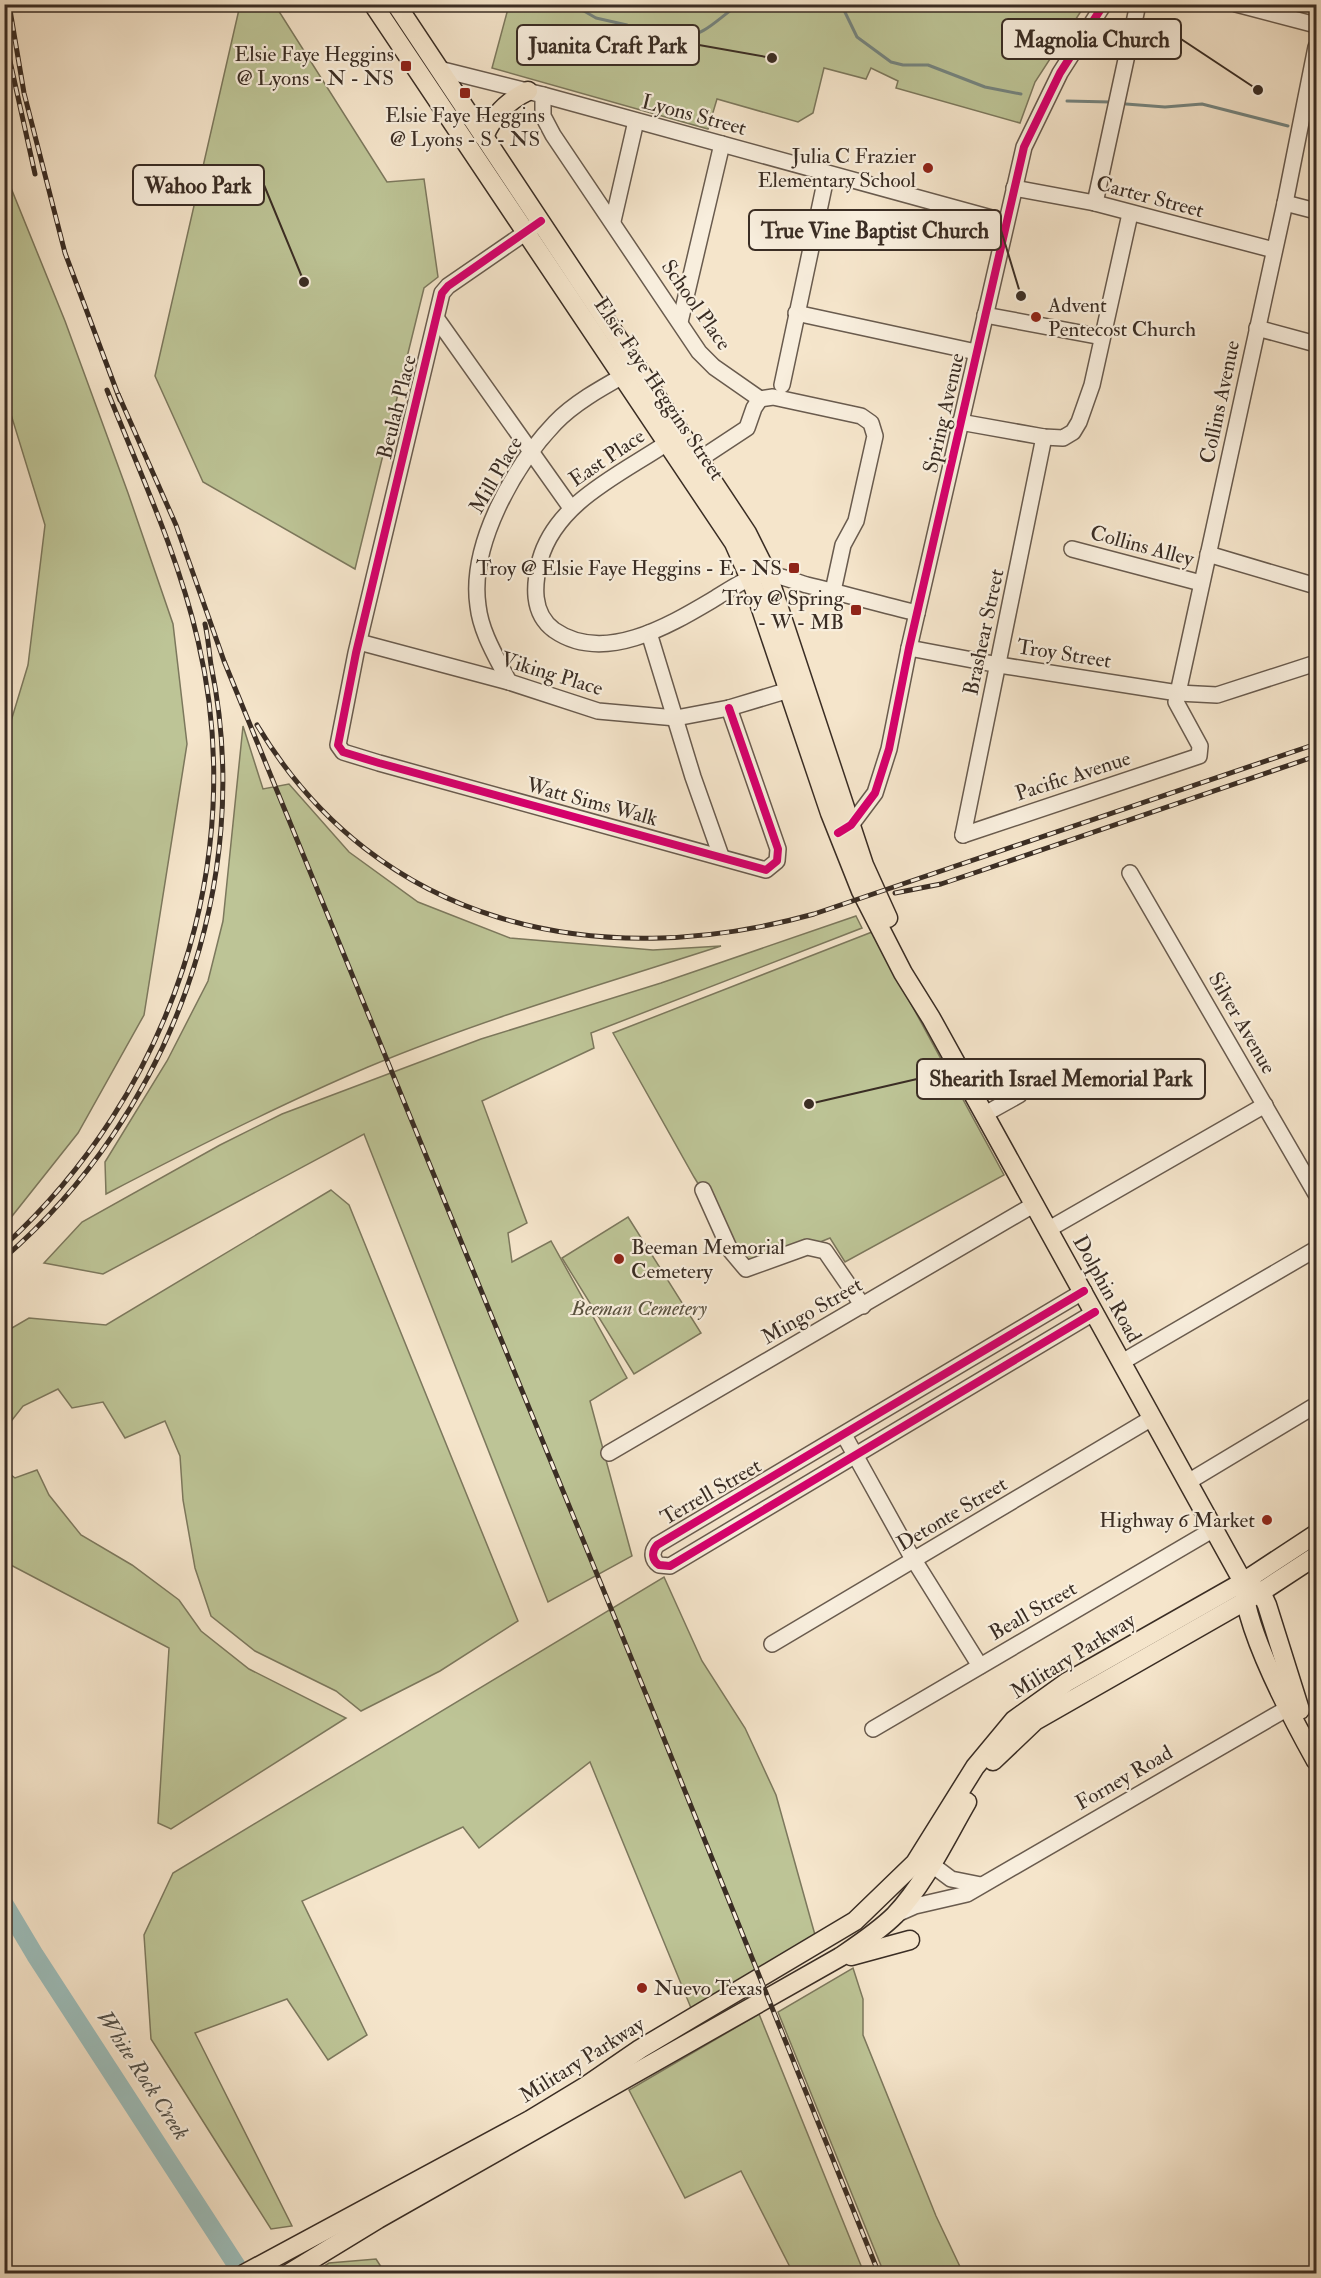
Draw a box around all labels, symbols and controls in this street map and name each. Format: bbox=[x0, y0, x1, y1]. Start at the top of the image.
callout: Magnolia Church bbox=[1002, 19, 1181, 59]
callout: Juanita Craft Park bbox=[517, 25, 699, 65]
text: Magnolia Church bbox=[1013, 26, 1170, 55]
text: Juanita Craft Park bbox=[528, 32, 688, 61]
place label: Elsie Faye Heggins @ Lyons - N - NS bbox=[234, 41, 394, 92]
marker: Elsie Faye Heggins @ Lyons - N - NS bbox=[399, 59, 413, 73]
marker: Elsie Faye Heggins @ Lyons - S - NS bbox=[458, 86, 472, 100]
street label: Lyons Street bbox=[639, 88, 750, 142]
place label: Elsie Faye Heggins @ Lyons - S - NS bbox=[385, 102, 545, 153]
place label: Julia C Frazier Elementary School bbox=[758, 143, 917, 194]
marker: Julia C Frazier Elementary School bbox=[921, 161, 935, 175]
callout: Wahoo Park bbox=[133, 165, 264, 205]
street label: Carter Street bbox=[1093, 170, 1207, 224]
text: Wahoo Park bbox=[144, 172, 252, 200]
callout: True Vine Baptist Church bbox=[749, 210, 1001, 250]
text: True Vine Baptist Church bbox=[760, 217, 990, 246]
street label: School Place bbox=[655, 254, 737, 356]
street label: Elsie Faye Heggins Street bbox=[588, 292, 730, 486]
place label: Advent Pentecost Church bbox=[1047, 292, 1196, 343]
marker: Advent Pentecost Church bbox=[1029, 310, 1043, 324]
street label: Collins Avenue bbox=[1194, 338, 1246, 466]
street label: Spring Avenue bbox=[917, 350, 971, 475]
street label: Beulah Place bbox=[371, 352, 423, 462]
street label: East Place bbox=[564, 423, 650, 493]
street label: Mill Place bbox=[463, 431, 529, 518]
street label: Collins Alley bbox=[1087, 519, 1198, 573]
place label: Troy @ Elsie Faye Heggins - E - NS bbox=[476, 555, 782, 582]
marker: Troy @ Elsie Faye Heggins - E - NS bbox=[787, 561, 801, 575]
street label: Brashear Street bbox=[957, 566, 1011, 698]
place label: Troy @ Spring - W - MB bbox=[722, 585, 845, 636]
marker: Troy @ Spring - W - MB bbox=[849, 603, 863, 617]
street label: Troy Street bbox=[1015, 633, 1113, 675]
street label: Viking Place bbox=[498, 646, 606, 702]
street label: Pacific Avenue bbox=[1012, 745, 1134, 807]
street label: Watt Sims Walk bbox=[522, 771, 661, 832]
street label: Silver Avenue bbox=[1202, 967, 1282, 1079]
callout: Shearith Israel Memorial Park bbox=[917, 1059, 1205, 1099]
text: Shearith Israel Memorial Park bbox=[929, 1065, 1193, 1093]
street label: Dolphin Road bbox=[1066, 1231, 1148, 1348]
place label: Beeman Memorial Cemetery bbox=[631, 1234, 786, 1285]
marker: Beeman Memorial Cemetery bbox=[612, 1252, 626, 1266]
street label: Mingo Street bbox=[757, 1271, 867, 1351]
park label: Beeman Cemetery bbox=[570, 1295, 708, 1322]
street label: Terrell Street bbox=[656, 1452, 766, 1532]
street label: Detonte Street bbox=[892, 1470, 1012, 1558]
place label: Highway 6 Market bbox=[1099, 1507, 1255, 1534]
marker: Highway 6 Market bbox=[1260, 1513, 1274, 1527]
street label: Beall Street bbox=[984, 1575, 1082, 1647]
street label: Military Parkway bbox=[1006, 1606, 1141, 1705]
street label: Forney Road bbox=[1071, 1739, 1178, 1817]
place label: Nuevo Texas bbox=[654, 1975, 762, 2002]
marker: Nuevo Texas bbox=[635, 1981, 649, 1995]
water label: White Rock Creek bbox=[91, 2005, 195, 2145]
street label: Military Parkway bbox=[515, 2010, 650, 2109]

